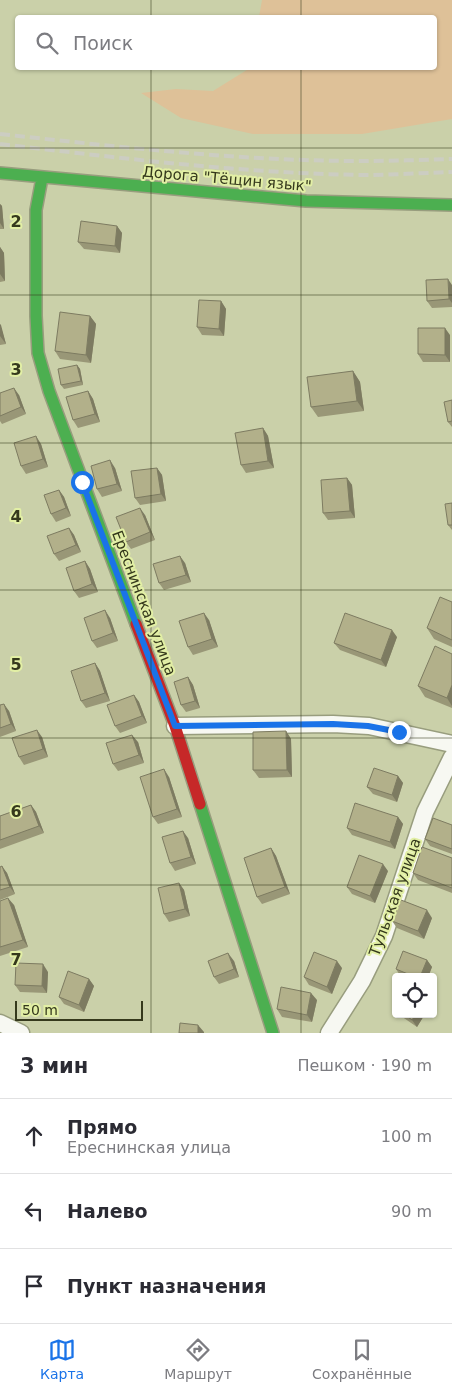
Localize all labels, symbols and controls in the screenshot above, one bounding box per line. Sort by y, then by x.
search box [15,15,437,70]
icon: search [33,29,61,57]
text: Поиск [73,32,133,54]
street label: Дорога "Тёщин язык" [142,163,312,195]
text: 2 [10,212,22,231]
text: 3 [10,360,22,379]
route start [71,471,94,494]
text: 4 [10,507,22,526]
street label: Ереснинская улица [108,528,180,678]
text: 5 [10,655,22,674]
route end [388,721,411,744]
text: 6 [10,802,22,821]
street label: Тульская улица [365,835,425,959]
text: 7 [10,950,22,969]
map controls [392,973,437,1018]
button: locate [392,973,437,1018]
scale bar [15,998,142,1021]
text: 50 m [22,1002,58,1018]
text: 3 мин [20,1054,88,1078]
text: Пешком · 190 m [297,1056,432,1075]
text: Прямо [67,1116,137,1138]
icon: ahead [20,1122,48,1150]
text: 100 m [381,1127,432,1146]
text: Ереснинская улица [67,1138,231,1157]
icon: left [20,1197,48,1225]
text: Налево [67,1200,148,1222]
text: 90 m [391,1202,432,1221]
icon: arrive [20,1272,48,1300]
text: Пункт назначения [67,1275,266,1297]
tab: Карта [40,1336,84,1382]
tab: Маршрут [164,1336,232,1382]
tab: Сохранённые [312,1336,412,1382]

